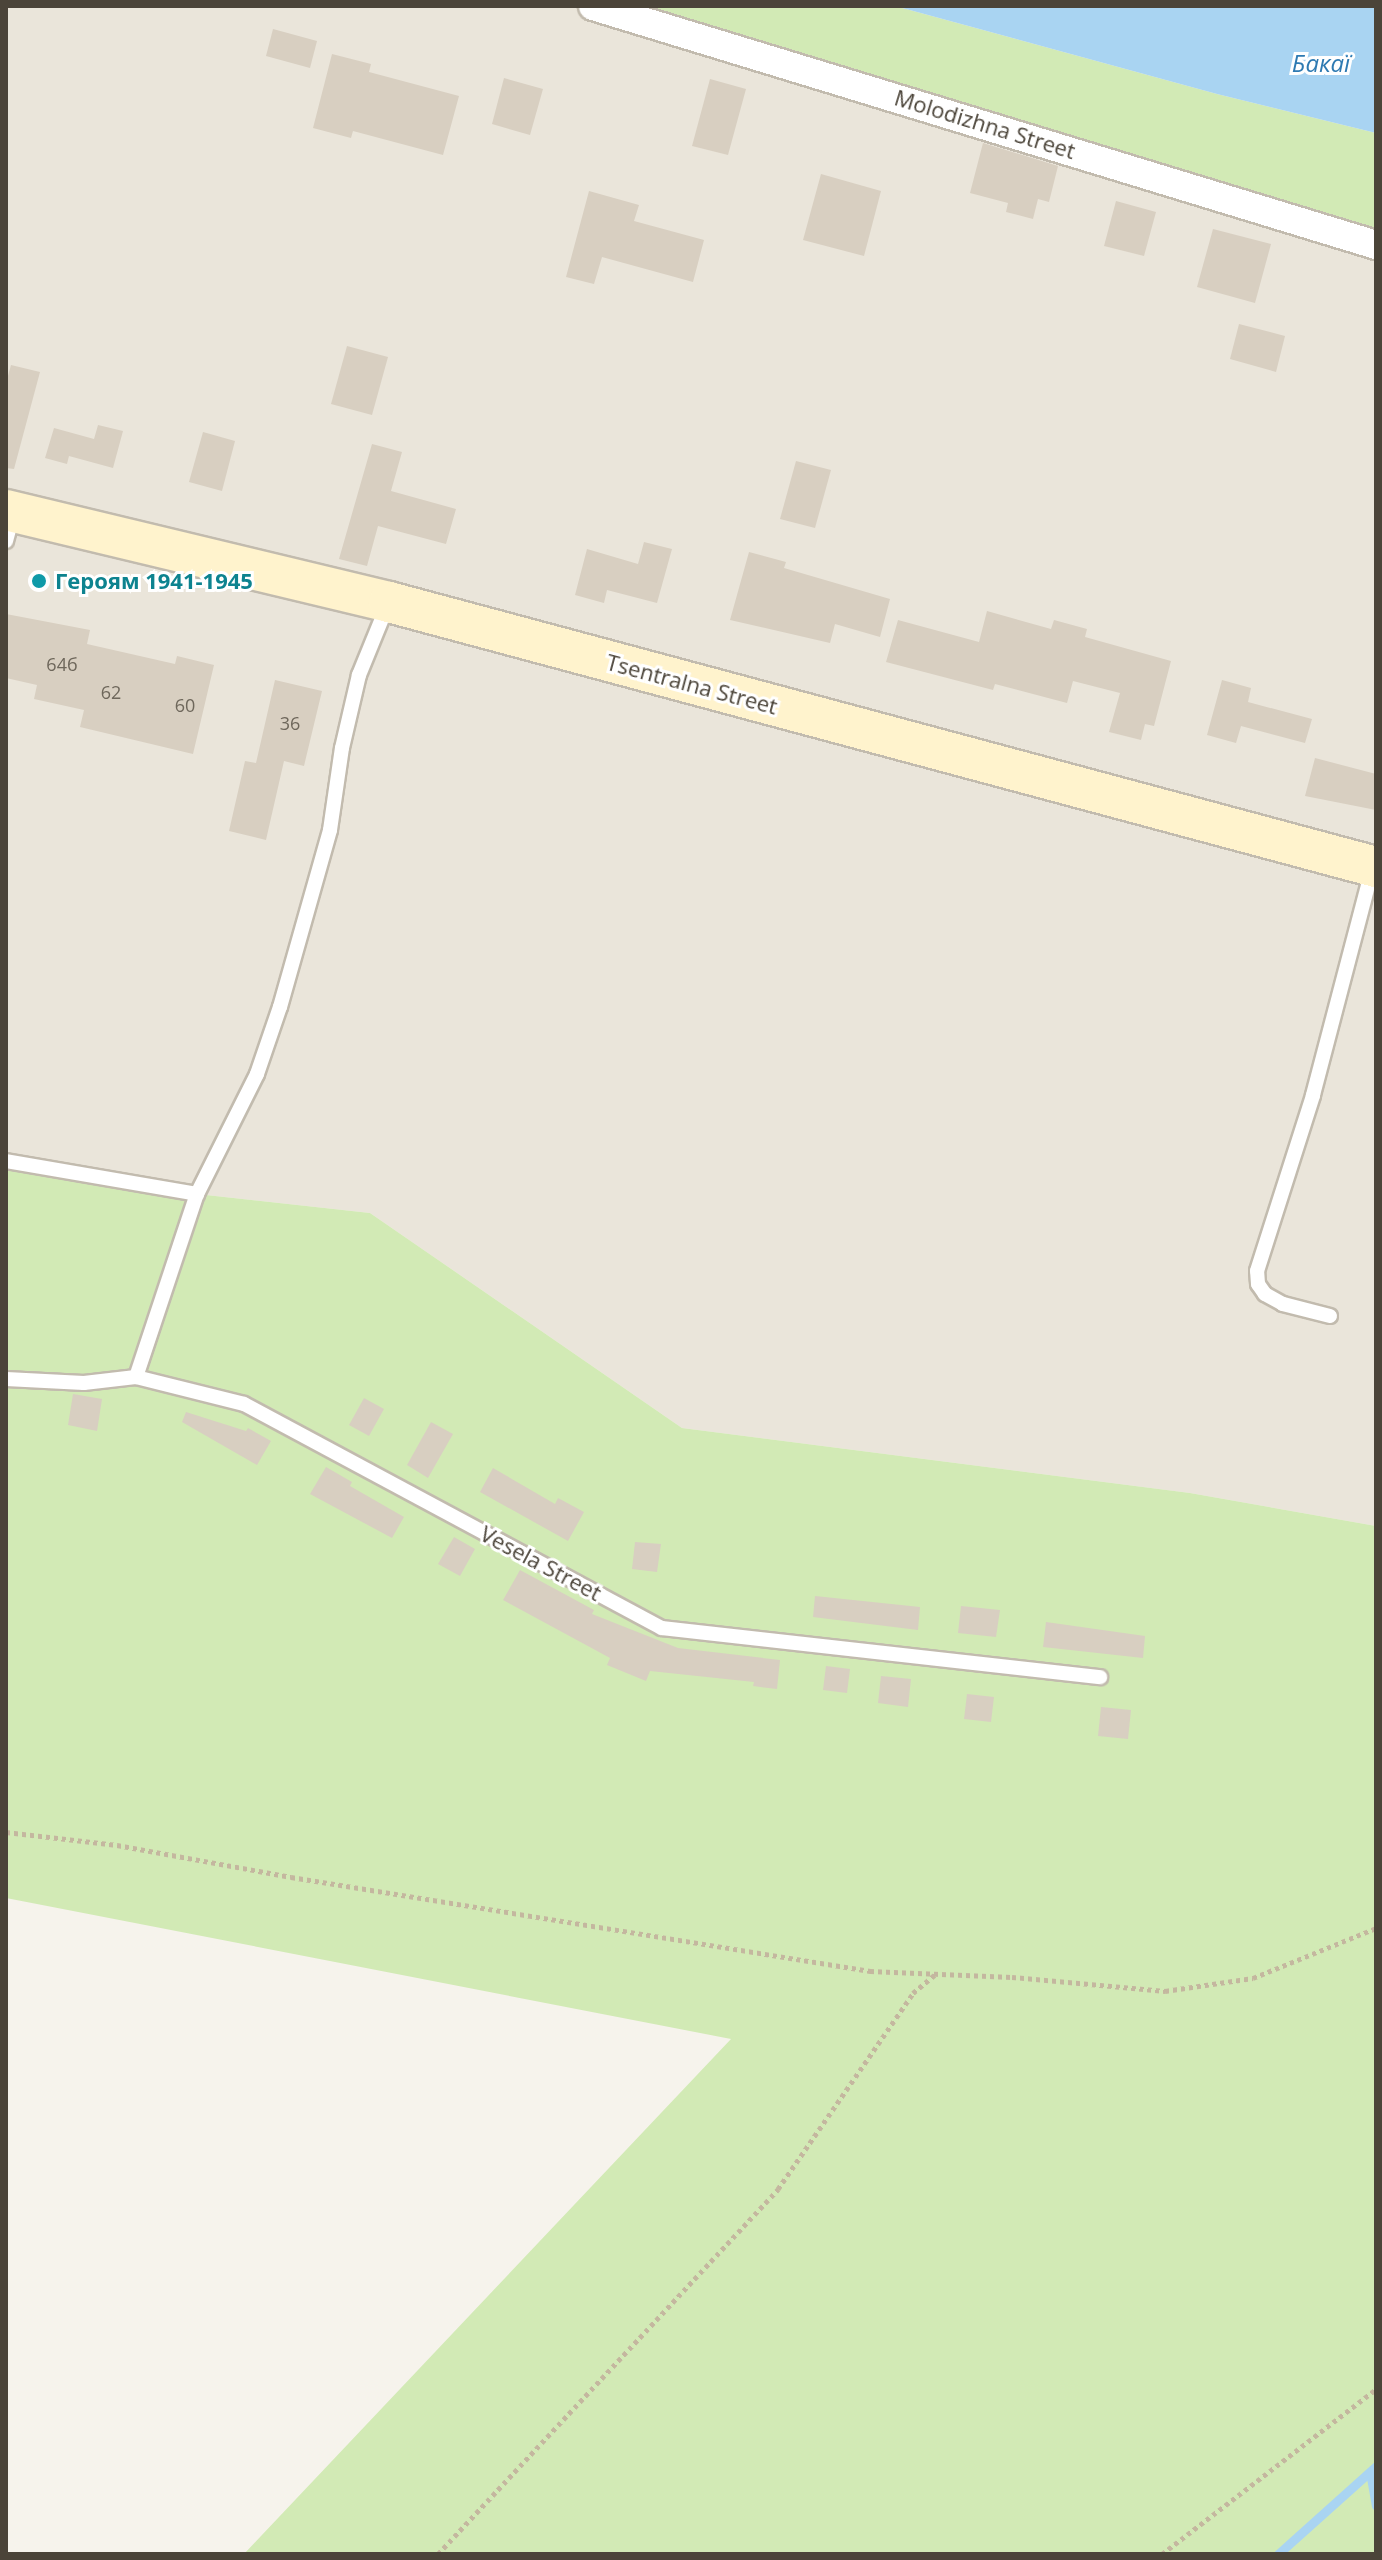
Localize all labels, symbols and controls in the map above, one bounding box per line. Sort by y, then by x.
water label: Бакаї [1292,49,1350,77]
street label: Molodizhna Street [891,84,1079,164]
place label: Героям 1941-1945 [55,568,253,594]
marker: Героям 1941-1945 [30,572,48,590]
street label: Tsentralna Street [604,648,780,720]
house number: 64б [46,653,78,675]
house number: 62 [101,681,121,703]
house number: 60 [175,694,195,716]
house number: 36 [280,712,300,734]
street label: Vesela Street [476,1520,606,1606]

